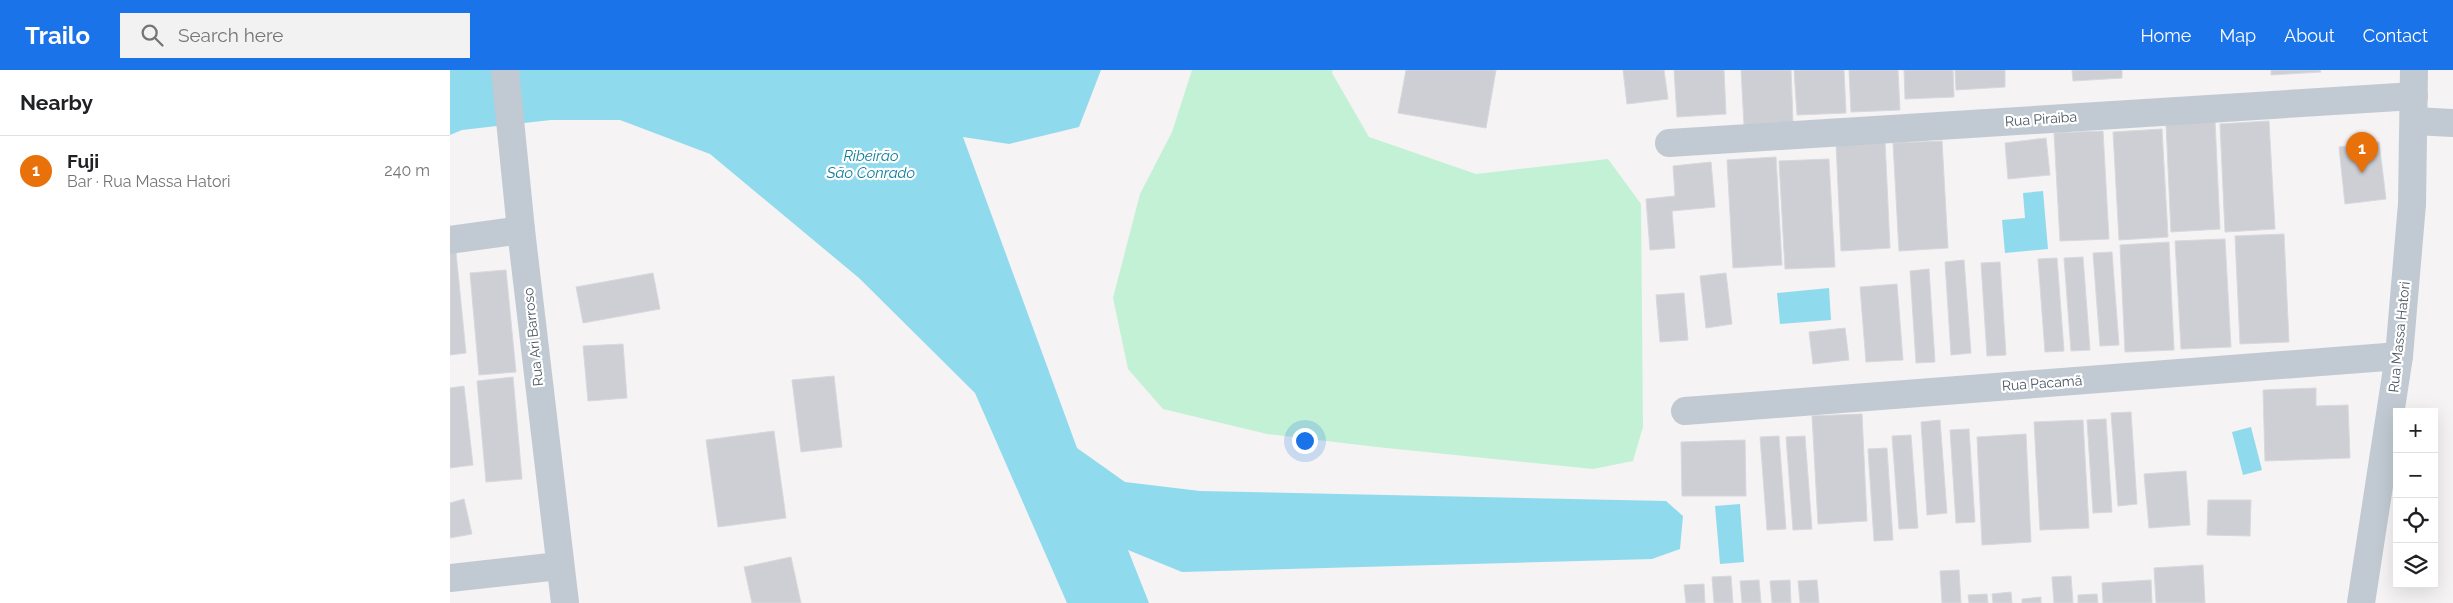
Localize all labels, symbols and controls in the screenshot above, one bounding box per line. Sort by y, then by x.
search box [120,13,470,58]
text: Trailo [25,21,90,50]
icon: search [138,21,166,49]
text: Search here [178,24,283,46]
text: Home [2140,25,2191,46]
text: Map [2219,25,2256,46]
text: About [2284,25,2335,46]
text: Contact [2363,25,2428,46]
text: Nearby [20,90,93,115]
street label: Rua Piraiba [2004,109,2078,129]
pin: 1 [2346,132,2378,173]
water label: Ribeirão São Conrado [826,147,915,182]
text: Fuji [67,150,99,172]
text: 1 [32,161,40,180]
text: 240 m [384,161,430,180]
text: Bar · Rua Massa Hatori [67,172,231,191]
street label: Rua Massa Hatori [2385,281,2413,393]
street label: Rua Ari Barroso [520,287,546,387]
street label: Rua Pacamã [2001,372,2083,394]
map controls [2393,408,2438,588]
button: + [2393,408,2438,453]
your location [1292,428,1318,454]
button: − [2393,453,2438,498]
button: locate [2393,498,2438,543]
button: layers [2393,543,2438,588]

